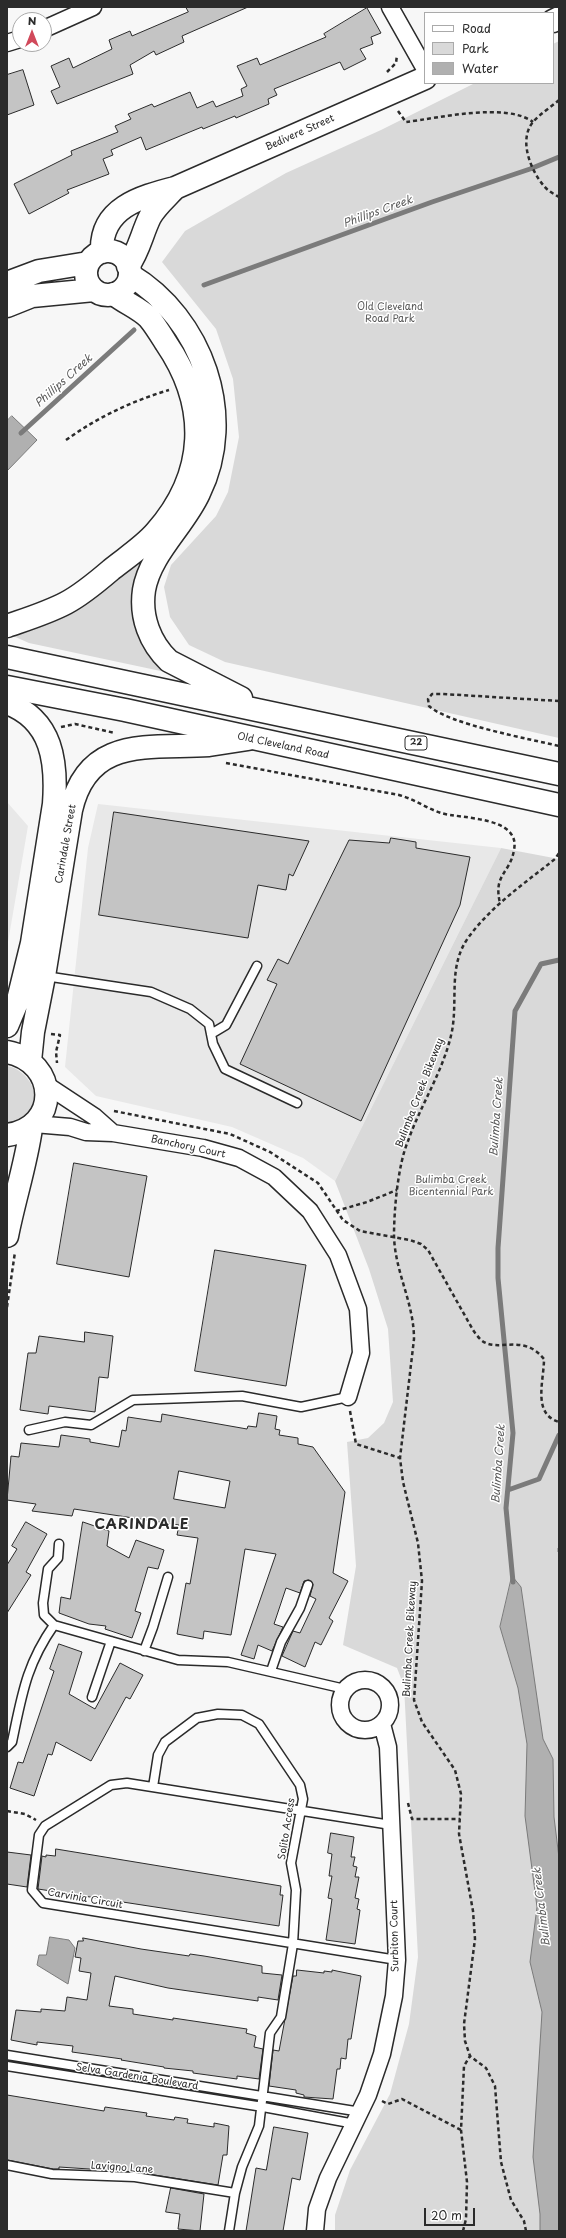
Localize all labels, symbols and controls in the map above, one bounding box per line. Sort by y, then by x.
north arrow [12,12,52,52]
text: N [28,12,36,29]
legend [424,12,554,84]
text: Road [462,19,491,37]
text: Park [462,39,489,57]
text: Water [462,59,498,77]
street label: Bedivere Street [264,112,336,154]
water label: Phillips Creek [342,193,414,231]
park label: Old Cleveland Road Park [357,301,423,324]
water label: Phillips Creek [33,352,95,410]
street label: Old Cleveland Road [236,730,330,762]
road number: 22 [405,736,427,750]
street label: Carindale Street [53,803,79,885]
street label: Bulimba Creek Bikeway [394,1037,446,1149]
water label: Bulimba Creek [488,1077,506,1157]
street label: Banchory Court [149,1133,227,1161]
park label: Bulimba Creek Bicentennial Park [408,1174,494,1198]
water label: Bulimba Creek [490,1424,508,1504]
district label: CARINDALE [95,1517,189,1533]
street label: Bulimba Creek Bikeway [401,1581,419,1697]
street label: Solito Access [276,1797,298,1861]
water label: Bulimba Creek [531,1867,553,1947]
street label: Carvinia Circuit [46,1886,124,1912]
street label: Surbiton Court [388,1900,402,1972]
street label: Selva Gardenia Boulevard [75,2061,199,2093]
street label: Lavigno Lane [90,2160,154,2176]
scale bar [426,2200,477,2226]
text: 20 m [431,2206,462,2224]

